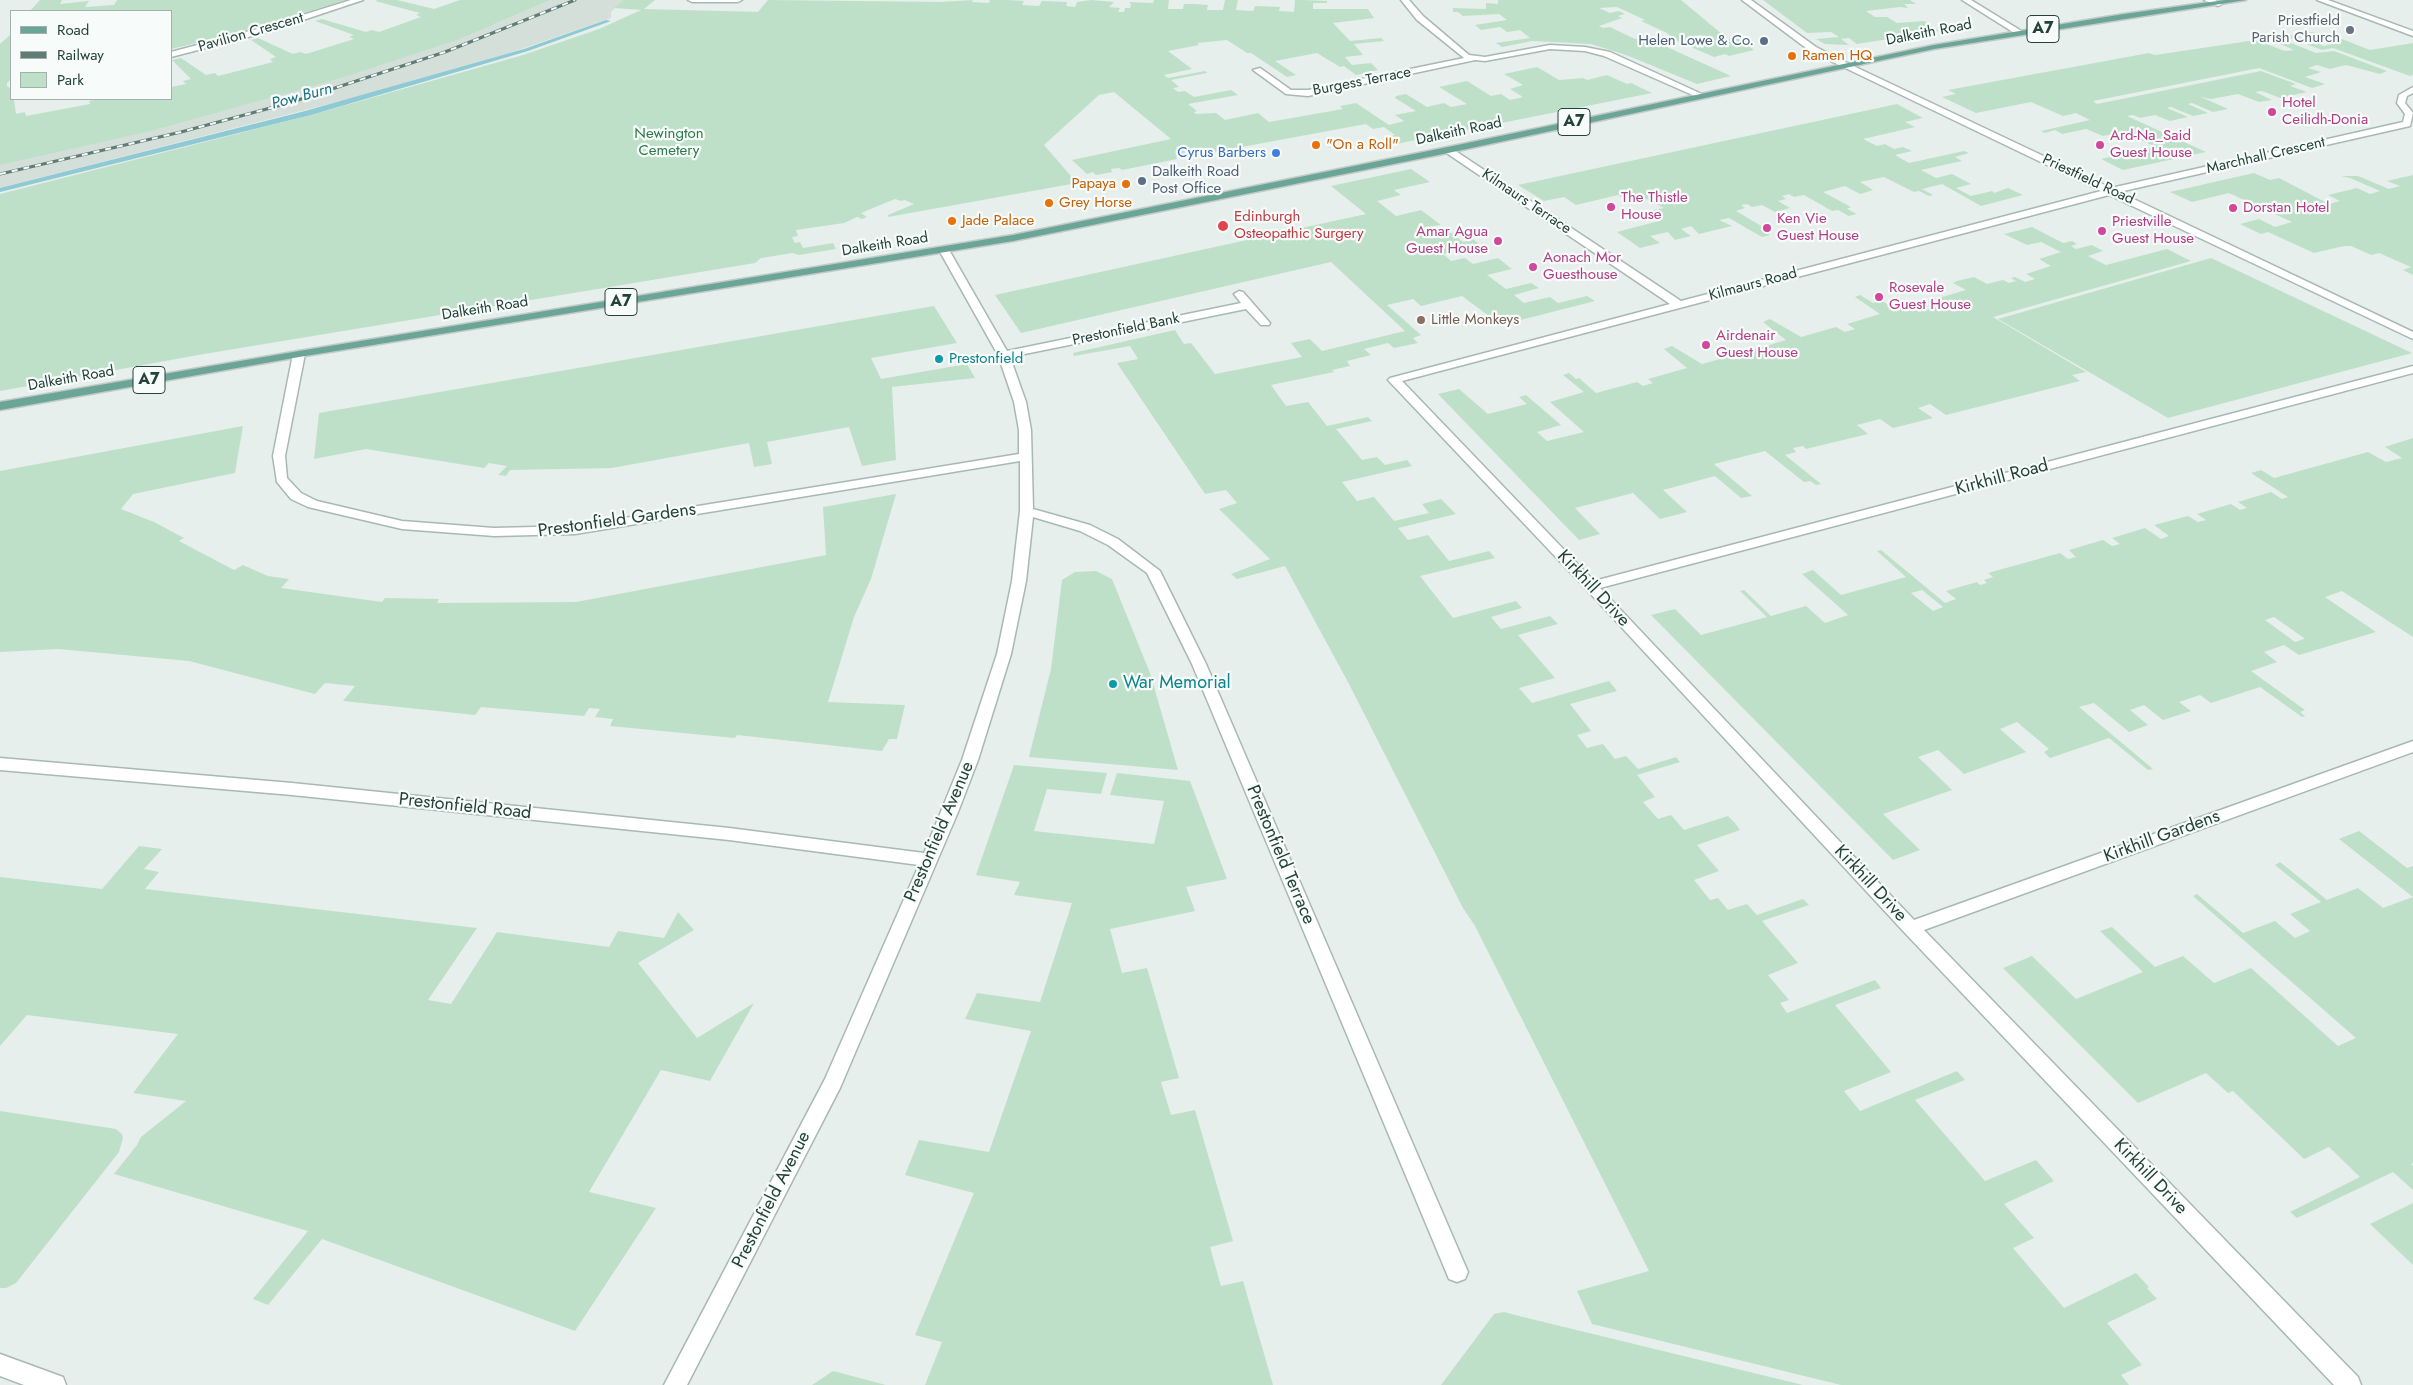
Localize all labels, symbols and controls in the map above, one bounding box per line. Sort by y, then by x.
street label: Pavilion Crescent [196,9,306,57]
legend [10,10,172,100]
place label: Priestfield Parish Church [2252,12,2340,47]
road number: A7 [2027,15,2059,42]
street label: Dalkeith Road [1884,16,1974,50]
text: Road [57,19,89,41]
marker: Priestfield Parish Church [2344,24,2356,36]
place label: Helen Lowe & Co. [1638,32,1754,50]
marker: Helen Lowe & Co. [1758,35,1770,47]
text: Railway [57,44,104,66]
place label: Ramen HQ [1802,47,1872,65]
marker: Ramen HQ [1786,50,1798,62]
street label: Burgess Terrace [1311,64,1413,100]
text: Park [57,69,84,91]
water label: Pow Burn [270,80,334,114]
place label: Hotel Ceilidh-Donia [2282,94,2368,129]
marker: Hotel Ceilidh-Donia [2266,106,2278,118]
road number: A7 [1558,108,1590,136]
street label: Dalkeith Road [1414,114,1504,150]
park label: Newington Cemetery [634,125,704,160]
place label: Ard-Na_Said Guest House [2110,127,2192,162]
street label: Marchhall Crescent [2205,134,2327,178]
place label: "On a Roll" [1326,136,1399,154]
marker: "On a Roll" [1310,139,1322,151]
marker: Ard-Na_Said Guest House [2094,139,2106,151]
place label: Cyrus Barbers [1177,144,1266,162]
marker: Cyrus Barbers [1270,147,1282,159]
street label: Priestfield Road [2039,151,2137,209]
place label: Dalkeith Road Post Office [1152,163,1239,198]
street label: Kilmaurs Terrace [1478,165,1574,239]
place label: Papaya [1072,175,1116,193]
marker: Dalkeith Road Post Office [1136,175,1148,187]
marker: Papaya [1120,178,1132,190]
place label: The Thistle House [1621,189,1688,224]
place label: Grey Horse [1059,194,1132,212]
marker: Grey Horse [1043,197,1055,209]
place label: Dorstan Hotel [2243,199,2329,217]
marker: The Thistle House [1605,201,1617,213]
marker: Dorstan Hotel [2227,202,2239,214]
place label: Edinburgh Osteopathic Surgery [1234,208,1364,243]
place label: Ken Vie Guest House [1777,210,1859,245]
place label: Jade Palace [962,212,1034,230]
place label: Priestville Guest House [2112,213,2194,248]
marker: Jade Palace [946,215,958,227]
marker: Edinburgh Osteopathic Surgery [1216,219,1230,233]
marker: Ken Vie Guest House [1761,222,1773,234]
place label: Amar Agua Guest House [1406,223,1488,258]
marker: Priestville Guest House [2096,225,2108,237]
street label: Dalkeith Road [841,229,929,261]
marker: Amar Agua Guest House [1492,235,1504,247]
place label: Aonach Mor Guesthouse [1543,249,1621,284]
marker: Aonach Mor Guesthouse [1527,261,1539,273]
street label: Kilmaurs Road [1707,265,1799,305]
place label: Rosevale Guest House [1889,279,1971,314]
road number: A7 [605,288,637,316]
marker: Rosevale Guest House [1873,291,1885,303]
street label: Dalkeith Road [441,293,529,325]
street label: Prestonfield Bank [1071,310,1181,350]
place label: Little Monkeys [1431,311,1519,329]
marker: Little Monkeys [1415,314,1427,326]
place label: Airdenair Guest House [1716,327,1798,362]
marker: Airdenair Guest House [1700,339,1712,351]
place label: Prestonfield [949,350,1023,368]
marker: Prestonfield [933,353,945,365]
street label: Dalkeith Road [27,363,115,395]
road number: A7 [133,366,165,394]
street label: Kirkhill Road [1953,455,2051,501]
street label: Prestonfield Gardens [537,499,697,543]
street label: Kirkhill Drive [1552,546,1634,632]
place label: War Memorial [1123,673,1231,695]
marker: War Memorial [1107,678,1119,690]
street label: Prestonfield Avenue [901,759,979,905]
street label: Prestonfield Terrace [1241,782,1319,928]
street label: Prestonfield Road [398,789,532,825]
street label: Kirkhill Gardens [2101,806,2223,868]
street label: Kirkhill Drive [1829,841,1911,927]
street label: Prestonfield Avenue [728,1128,816,1272]
street label: Kirkhill Drive [2109,1135,2191,1219]

